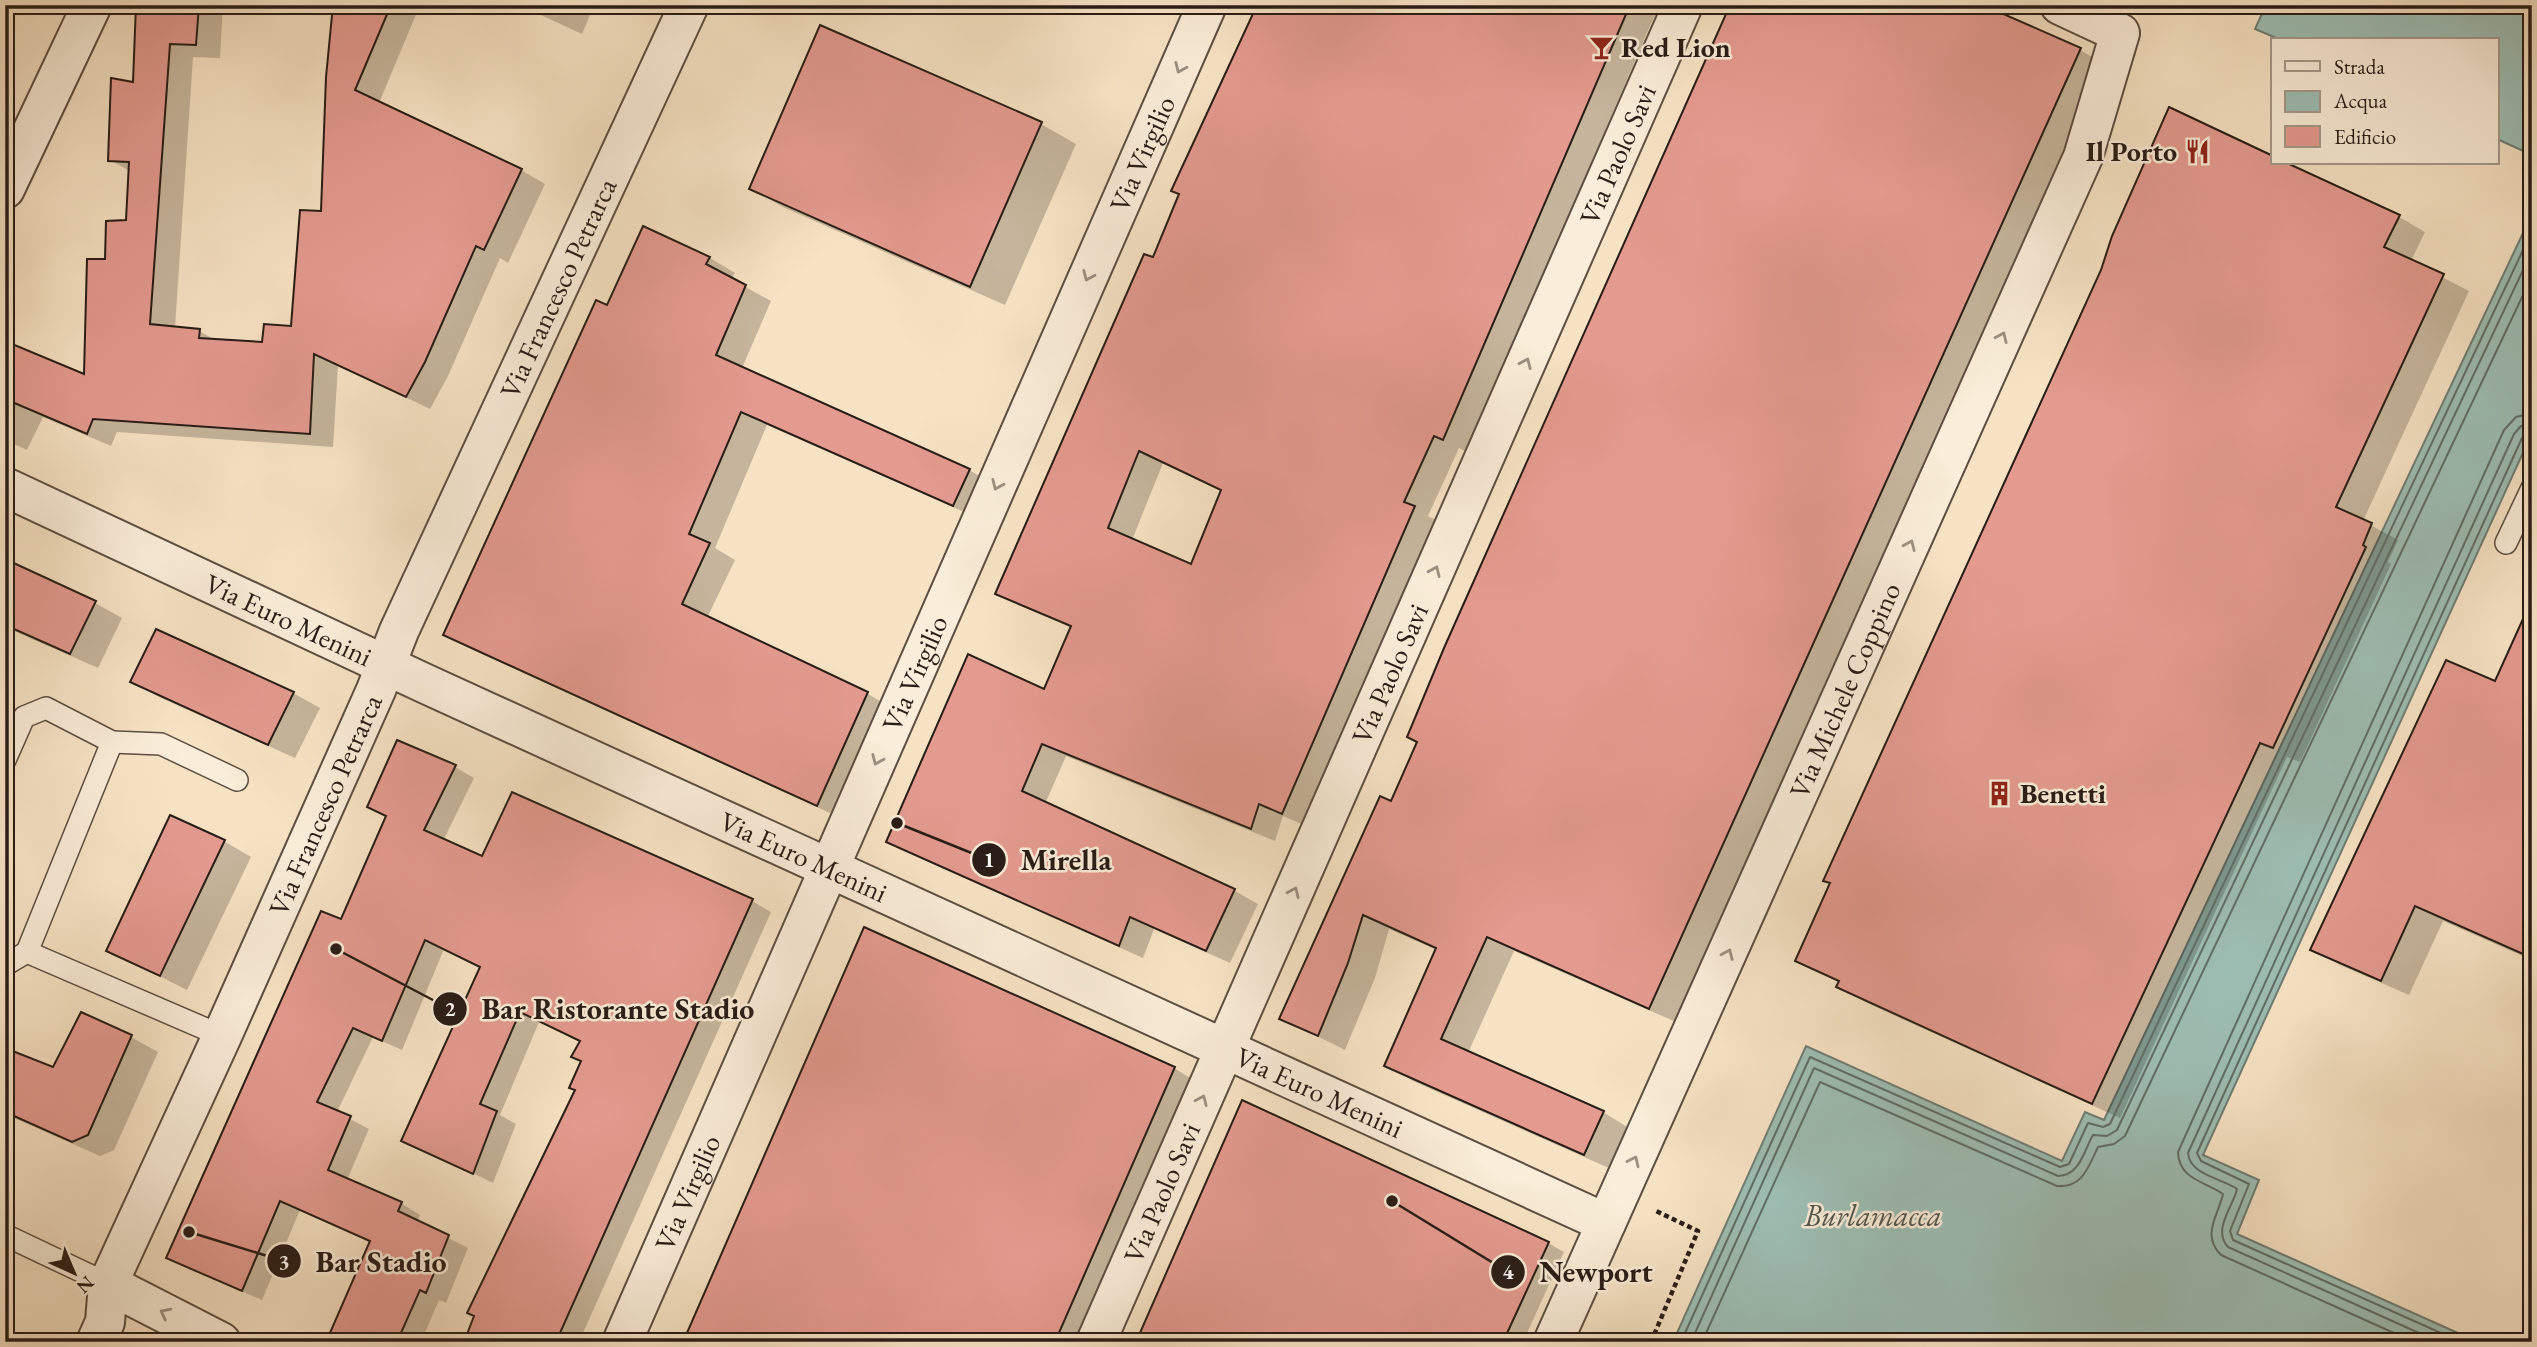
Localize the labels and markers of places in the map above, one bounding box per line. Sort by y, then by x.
place label: Red Lion [1621,29,1731,65]
bar icon: Red Lion [1587,33,1615,61]
place label: Il Porto [2086,133,2177,169]
restaurant icon: Il Porto [2183,137,2211,165]
place label: Benetti [2020,775,2106,811]
building icon: Benetti [1986,779,2014,807]
callout: Mirella [971,834,1125,885]
callout: Bar Ristorante Stadio [432,983,768,1034]
callout: Bar Stadio [266,1236,460,1287]
callout: Newport [1490,1246,1667,1297]

